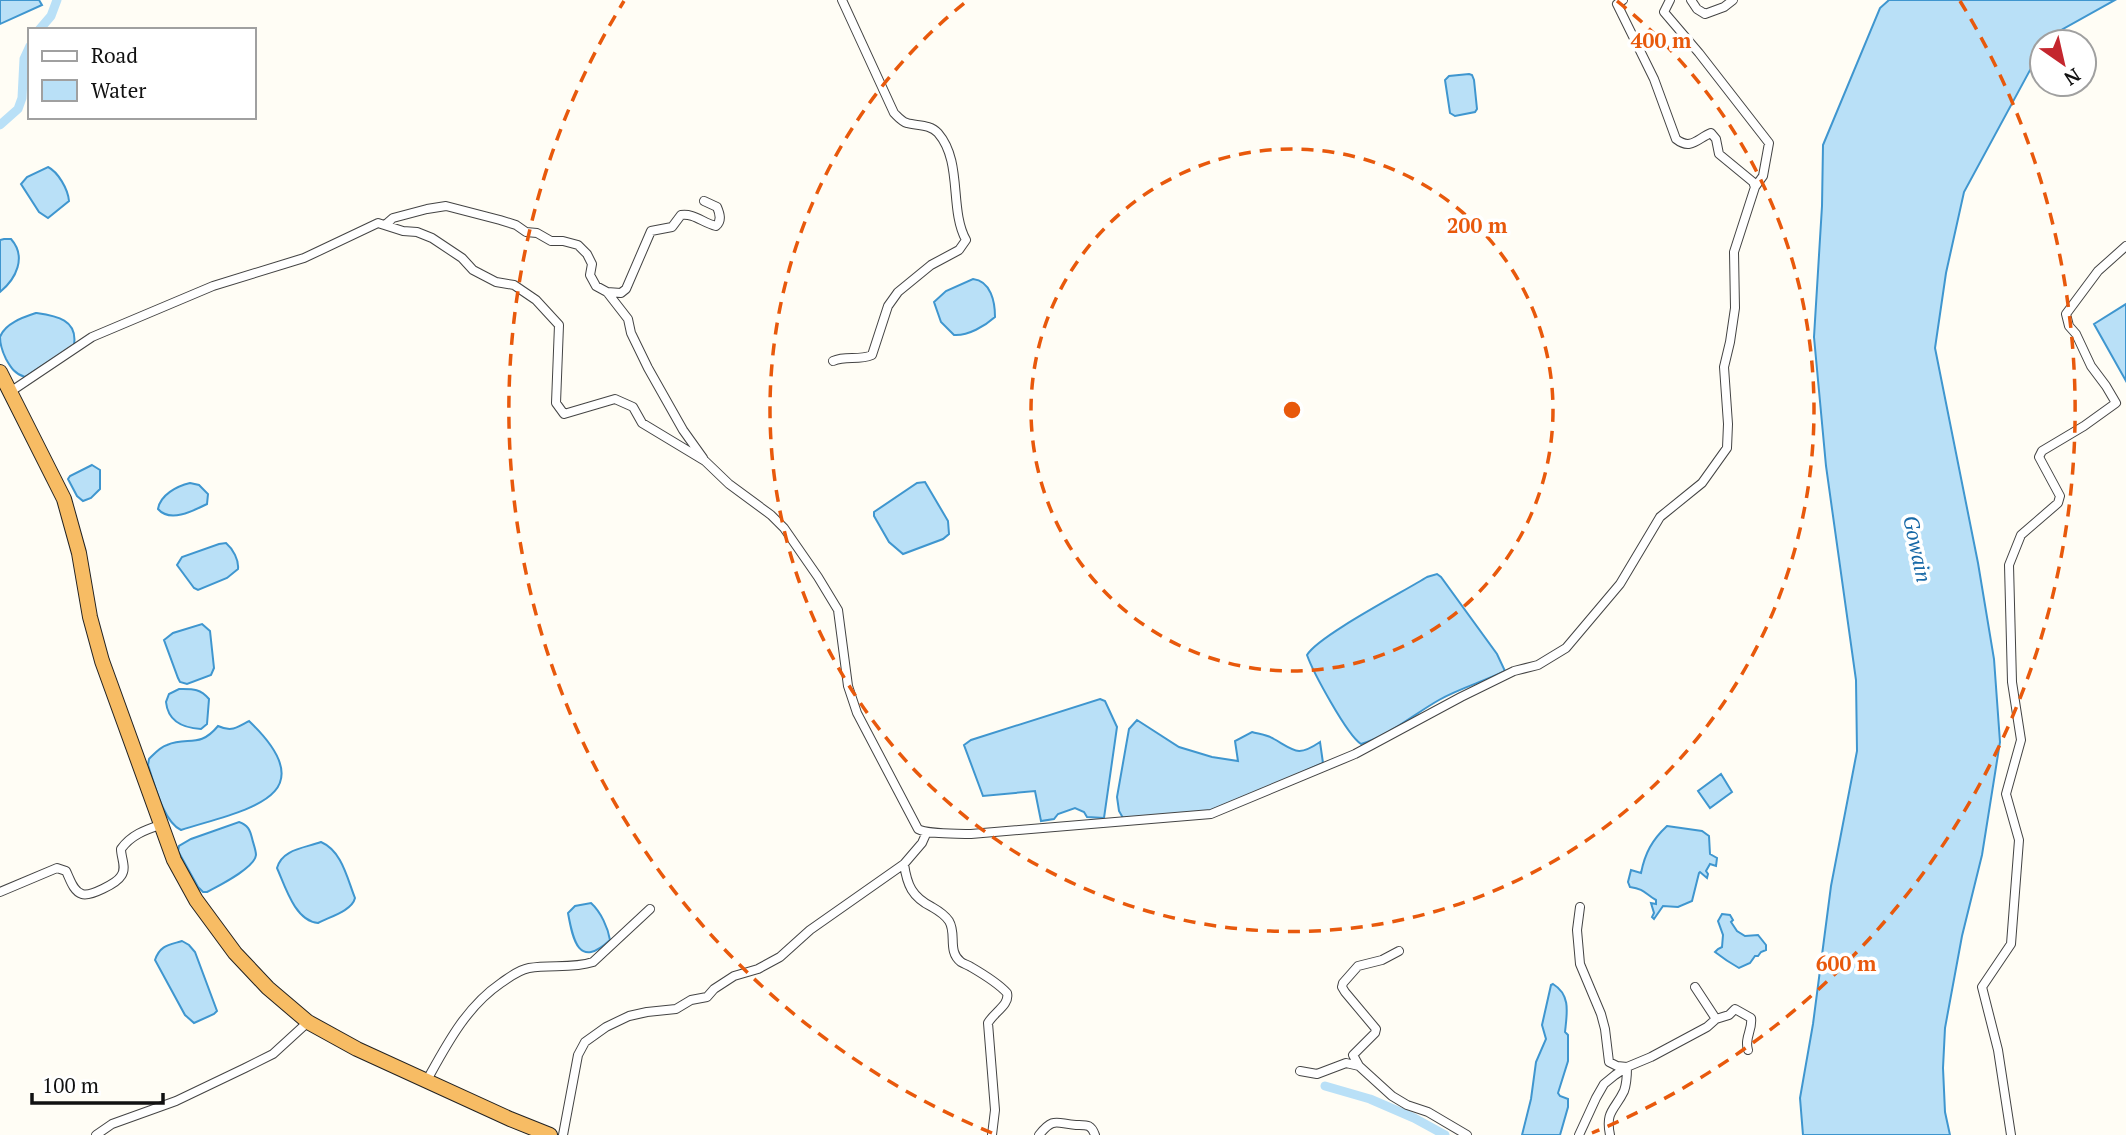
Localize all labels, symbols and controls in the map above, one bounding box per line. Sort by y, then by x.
text: 400 m [1631,26,1692,54]
legend [28,28,256,119]
north arrow [2028,28,2098,98]
text: Road [91,41,138,69]
text: N [2059,63,2086,92]
text: Water [91,76,146,104]
text: 200 m [1447,211,1508,239]
centre of rings [1280,398,1304,422]
water label: Gowain [1897,513,1939,585]
text: 600 m [1816,949,1877,977]
scale bar [32,1062,163,1106]
text: 100 m [42,1071,99,1099]

